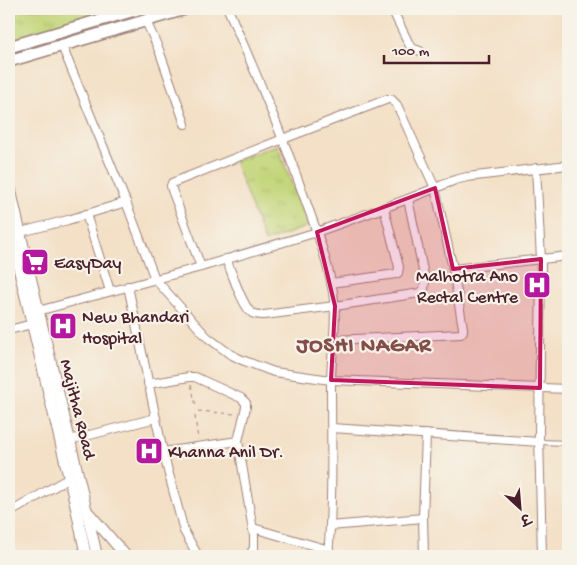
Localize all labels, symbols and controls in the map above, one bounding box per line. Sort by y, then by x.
scale bar [384,32,490,64]
text: 100 m [391,43,430,61]
supermarket icon: EasyDay [20,247,50,277]
place label: EasyDay [54,254,121,275]
place label: Malhotra Ano Rectal Centre [416,267,519,309]
hospital icon: Malhotra Ano Rectal Centre [522,270,552,300]
place label: New Bhandari Hospital [82,308,190,350]
hospital icon: New Bhandari Hospital [48,311,78,341]
district label: JOSHI NAGAR [296,334,432,360]
street label: Majitha Road [54,357,99,463]
hospital icon: Khanna Anil Dr. [134,436,164,466]
place label: Khanna Anil Dr. [168,443,284,464]
north arrow [494,482,544,532]
text: उ [515,507,534,528]

